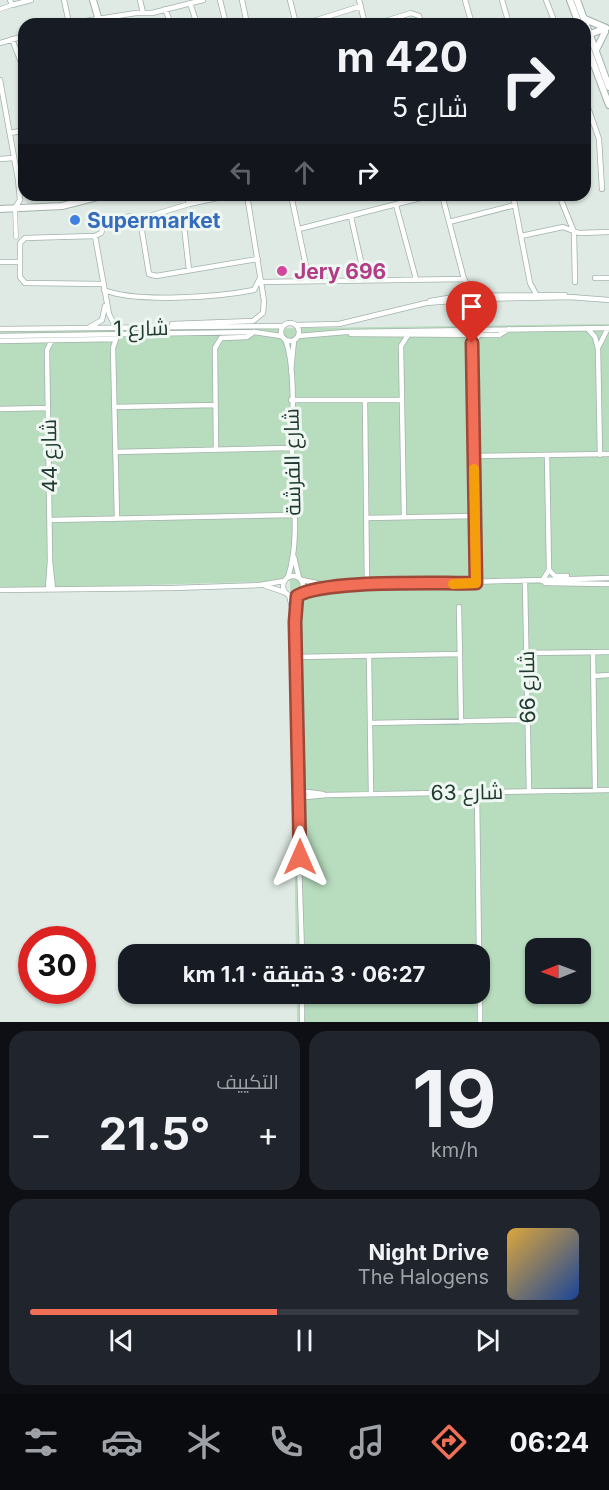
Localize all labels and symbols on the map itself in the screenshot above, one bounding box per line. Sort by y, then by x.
place label: Supermarket [87,208,221,233]
marker: Supermarket [68,213,82,227]
place label: Jery 696 [294,259,386,284]
marker: Jery 696 [275,264,289,278]
pin [446,281,497,343]
street label: شارع 1 [113,315,169,343]
street label: شارع الفرشة [279,408,307,516]
street label: شارع 44 [36,419,64,493]
street label: شارع 66 [514,650,542,724]
street label: شارع 63 [430,779,504,807]
position arrow [268,825,332,889]
speed limit sign: 30 [18,926,96,1004]
north arrow [525,938,591,1004]

